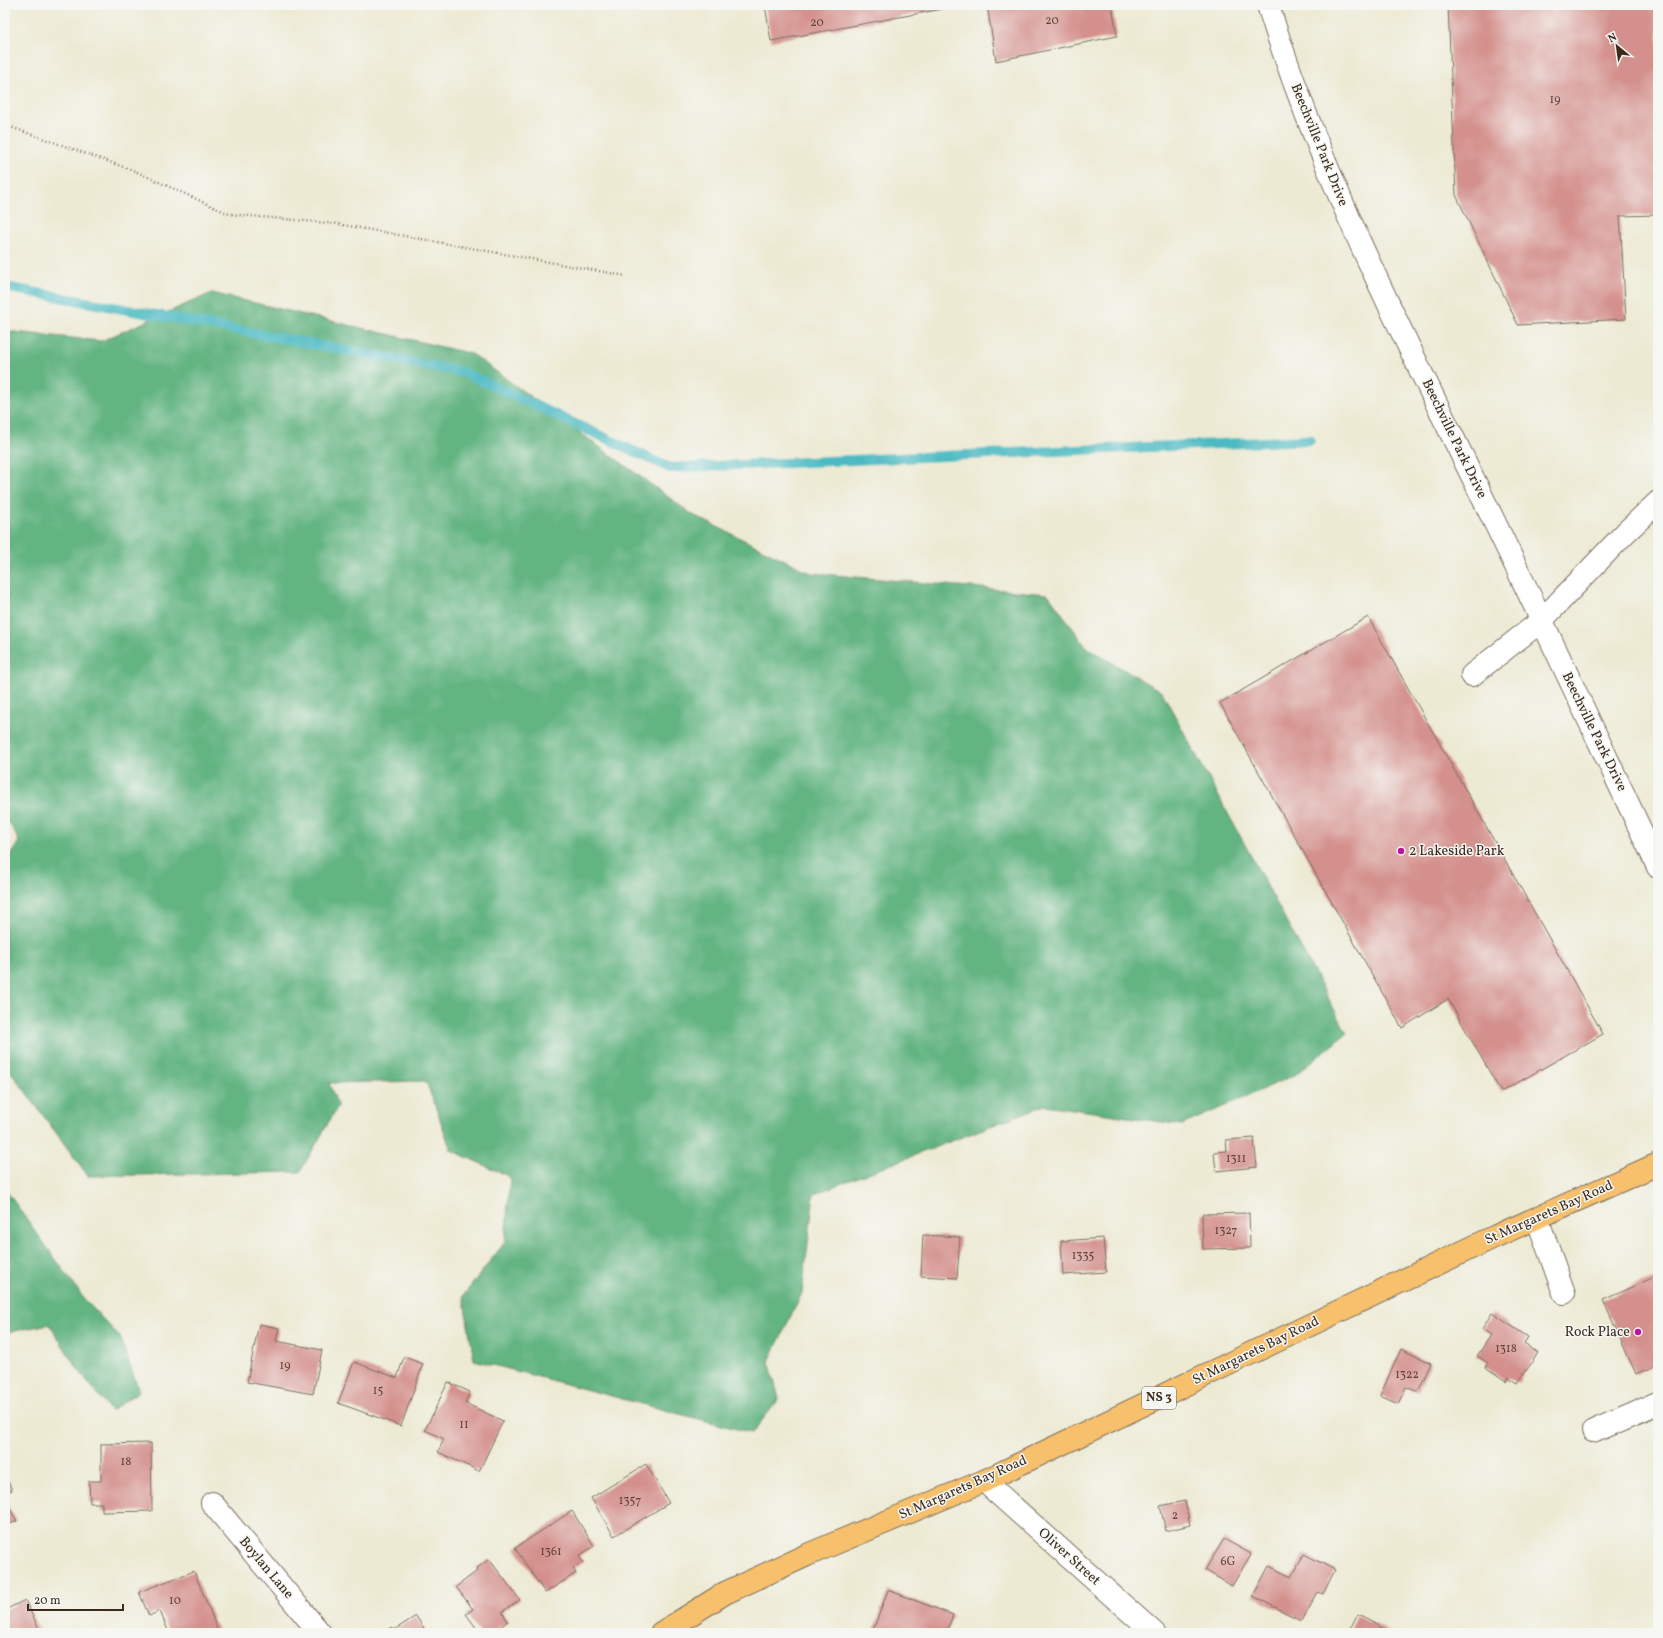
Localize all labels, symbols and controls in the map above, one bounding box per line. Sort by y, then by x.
house number: 20 [1045,13,1059,29]
house number: 20 [810,15,824,31]
north arrow [1597,26,1637,66]
text: N [1606,30,1620,47]
street label: Beechville Park Drive [1286,81,1352,209]
house number: 19 [1550,92,1560,108]
street label: Beechville Park Drive [1417,376,1491,502]
street label: Beechville Park Drive [1557,669,1631,795]
place label: 2 Lakeside Park [1409,842,1505,861]
marker: 2 Lakeside Park [1396,846,1406,856]
house number: 1311 [1226,1151,1246,1167]
street label: St Margarets Bay Road [1482,1176,1616,1250]
house number: 1327 [1215,1223,1238,1239]
house number: 1335 [1072,1248,1095,1264]
street label: St Margarets Bay Road [1190,1312,1322,1390]
place label: Rock Place [1565,1323,1630,1342]
marker: Rock Place [1633,1327,1643,1337]
house number: 1318 [1495,1341,1517,1357]
house number: 19 [280,1358,290,1374]
house number: 1322 [1395,1367,1419,1383]
house number: 15 [373,1383,383,1399]
road number: NS 3 [1142,1387,1176,1409]
house number: 11 [459,1417,469,1433]
street label: St Margarets Bay Road [896,1451,1030,1525]
house number: 18 [121,1454,131,1470]
house number: 1357 [619,1493,641,1509]
house number: 2 [1172,1508,1178,1524]
street label: Oliver Street [1034,1524,1104,1590]
street label: Boylan Lane [234,1533,298,1603]
house number: 1361 [540,1544,562,1560]
house number: 6G [1221,1554,1235,1570]
scale bar [28,1586,123,1612]
text: 20 m [34,1593,61,1609]
house number: 10 [169,1593,181,1609]

